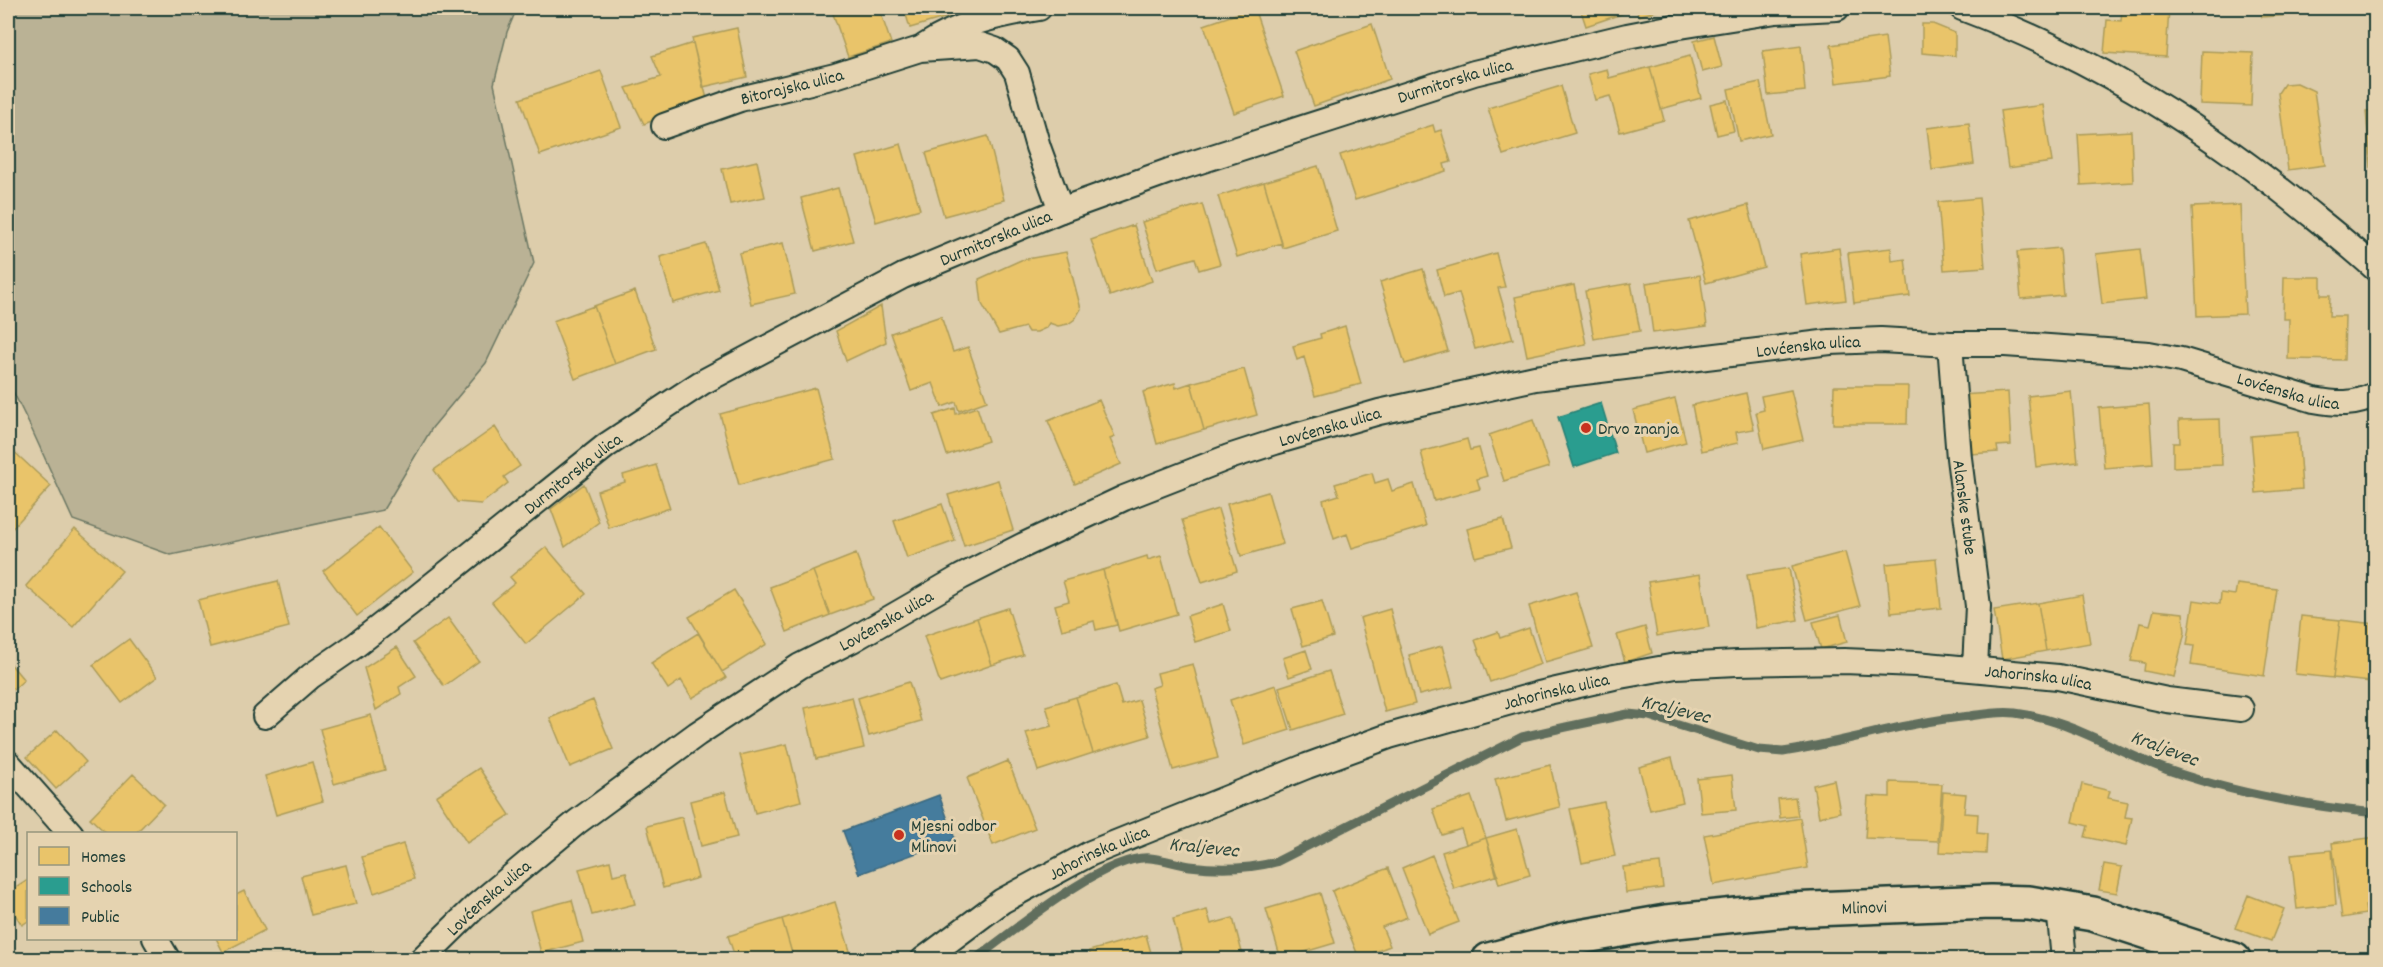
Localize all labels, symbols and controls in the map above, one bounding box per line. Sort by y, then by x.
street label: Durmitorska ulica [1395,54,1516,112]
street label: Bitorajska ulica [738,64,848,113]
street label: Durmitorska ulica [937,205,1057,274]
street label: Lovćenska ulica [1755,331,1862,366]
street label: Lovćenska ulica [2234,368,2341,418]
street label: Lovćenska ulica [1277,402,1385,455]
place label: Drvo znanja [1598,418,1679,443]
marker: Drvo znanja [1579,421,1593,435]
street label: Durmitorska ulica [519,428,628,522]
street label: Alanske stube [1944,459,1981,557]
street label: Lovćenska ulica [836,585,939,659]
street label: Jahorinska ulica [1984,660,2095,699]
street label: Jahorinska ulica [1501,668,1613,718]
water label: Kraljevec [1638,689,1714,733]
water label: Kraljevec [2126,724,2203,776]
place label: Mjesni odbor Mlinovi [911,815,997,861]
street label: Jahorinska ulica [1045,821,1154,888]
marker: Mjesni odbor Mlinovi [892,828,906,842]
water label: Kraljevec [1167,831,1241,867]
legend [27,832,237,940]
text: Homes [81,846,126,871]
street label: Lovćenska ulica [442,855,538,943]
text: Schools [81,876,132,901]
street label: Mlinovi [1841,896,1887,923]
text: Public [81,906,120,931]

